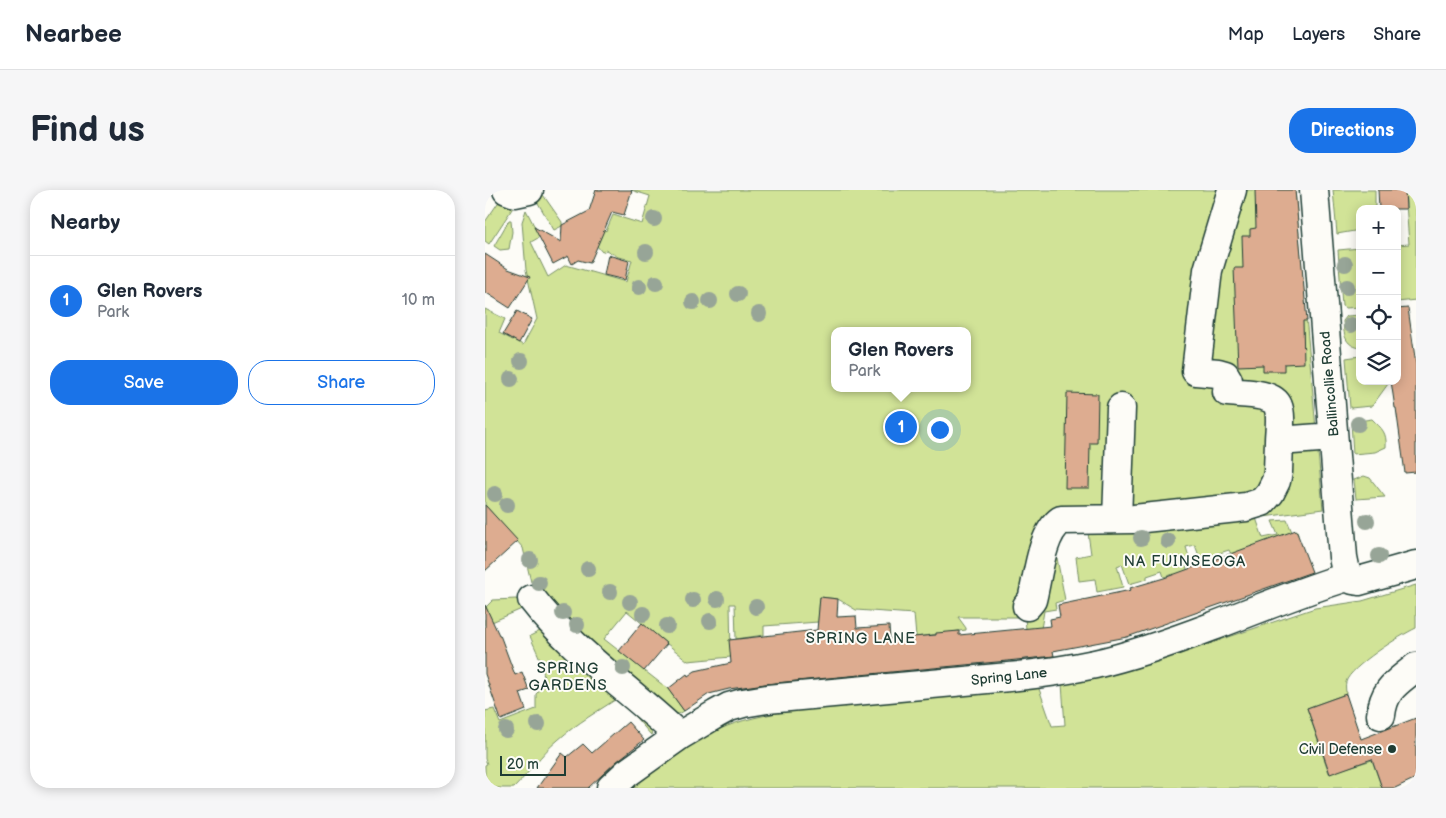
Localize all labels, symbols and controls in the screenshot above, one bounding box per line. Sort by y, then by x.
text: Nearbee [25,20,122,49]
text: Map [1228,24,1264,45]
text: Layers [1292,24,1345,45]
text: Share [1373,24,1421,45]
button: Directions [1289,108,1416,153]
text: Find us [30,109,145,152]
map controls [1356,205,1401,385]
button: + [1356,205,1401,250]
text: Nearby [50,210,120,235]
button: − [1356,250,1401,295]
text: Glen Rovers [97,280,202,303]
text: 1 [63,291,69,310]
text: 10 m [402,291,435,310]
button: locate [1356,295,1401,340]
text: Park [97,303,129,322]
popup [831,327,971,392]
street label: Ballincollie Road [1316,331,1343,437]
text: Glen Rovers [848,339,954,362]
button: layers [1356,340,1401,385]
button: Save [50,360,238,405]
button: Share [248,360,435,405]
text: Park [848,362,880,381]
pin: 1 [885,408,917,446]
your location [927,417,953,443]
district label: NA FUINSEOGA [1124,552,1246,571]
district label: SPRING LANE [806,629,916,648]
district label: SPRING GARDENS [528,659,608,695]
street label: Spring Lane [970,664,1048,689]
place label: Civil Defense [1299,741,1382,758]
marker: Civil Defense [1386,743,1398,755]
scale bar [500,753,566,776]
text: 20 m [507,756,539,773]

